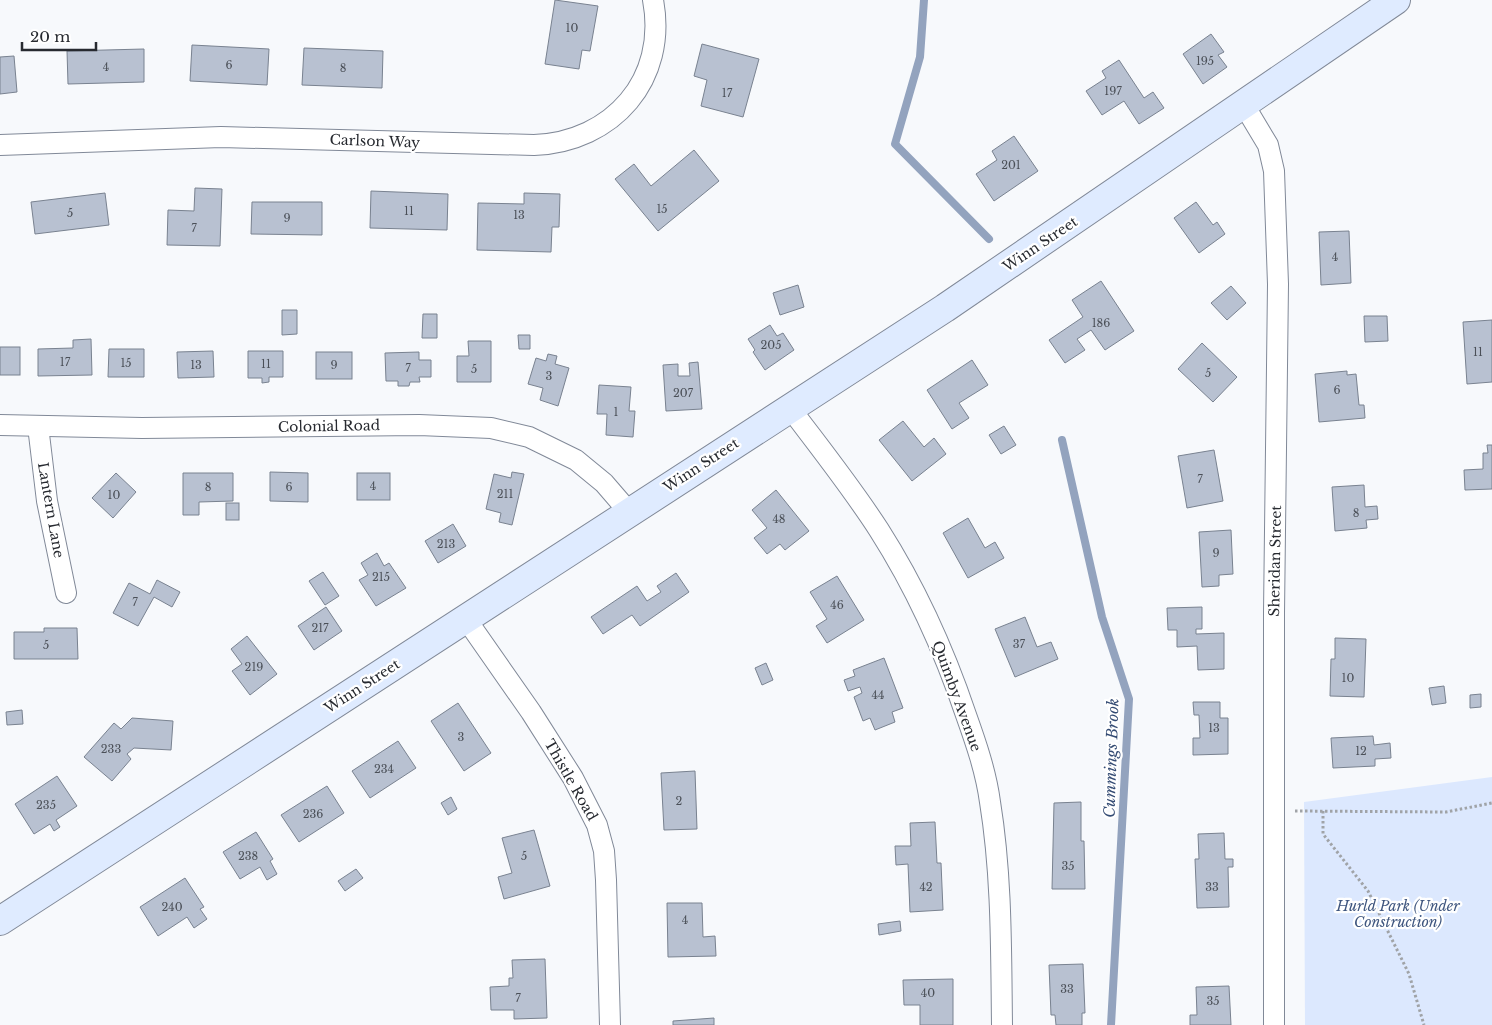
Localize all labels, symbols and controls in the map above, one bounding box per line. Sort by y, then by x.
scale bar [22,20,96,52]
house number: 10 [566,21,579,35]
text: 20 m [30,27,70,46]
house number: 195 [1196,54,1214,68]
house number: 6 [225,58,233,72]
house number: 4 [103,60,109,74]
house number: 8 [340,61,346,75]
house number: 197 [1104,84,1122,98]
house number: 17 [722,86,733,100]
street label: Carlson Way [329,130,421,152]
house number: 201 [1001,158,1021,172]
house number: 15 [656,202,668,216]
house number: 11 [404,204,414,218]
house number: 5 [67,206,73,220]
house number: 13 [513,208,525,222]
house number: 9 [283,211,291,225]
street label: Winn Street [998,212,1081,276]
house number: 7 [191,221,197,235]
house number: 4 [1332,250,1338,264]
house number: 186 [1092,316,1110,330]
house number: 205 [761,338,781,352]
house number: 11 [1473,345,1483,359]
house number: 17 [60,355,71,369]
house number: 15 [120,356,132,370]
house number: 11 [261,357,271,371]
house number: 13 [190,358,202,372]
house number: 9 [330,358,338,372]
house number: 7 [405,361,411,375]
house number: 5 [471,362,477,376]
house number: 5 [1205,366,1211,380]
house number: 3 [546,369,553,383]
house number: 6 [1333,383,1341,397]
house number: 207 [673,386,694,400]
house number: 1 [614,405,619,419]
street label: Colonial Road [278,416,381,436]
street label: Winn Street [659,434,743,497]
street label: Lantern Lane [34,461,68,559]
house number: 7 [1197,472,1203,486]
house number: 4 [370,479,376,493]
house number: 8 [205,480,211,494]
house number: 6 [285,480,293,494]
house number: 211 [497,487,513,501]
house number: 10 [108,488,121,502]
street label: Sheridan Street [1265,505,1285,617]
house number: 8 [1353,506,1359,520]
house number: 48 [772,512,786,526]
house number: 213 [437,537,455,551]
house number: 9 [1212,546,1220,560]
house number: 215 [372,570,390,584]
house number: 7 [132,595,138,609]
house number: 46 [830,598,844,612]
house number: 217 [311,621,329,635]
house number: 37 [1013,637,1026,651]
house number: 5 [43,638,49,652]
street label: Quimby Avenue [929,638,985,754]
street label: Winn Street [320,655,404,718]
house number: 219 [245,660,263,674]
house number: 10 [1342,671,1355,685]
house number: 44 [872,688,884,702]
water label: Cummings Brook [1099,698,1123,818]
house number: 13 [1208,721,1220,735]
house number: 3 [458,730,465,744]
street label: Thistle Road [540,736,602,824]
house number: 233 [101,742,121,756]
house number: 12 [1355,744,1367,758]
house number: 234 [374,762,394,776]
house number: 2 [676,794,683,808]
house number: 235 [36,798,56,812]
house number: 236 [303,807,323,821]
house number: 238 [238,849,258,863]
house number: 5 [521,849,527,863]
house number: 35 [1061,859,1075,873]
house number: 42 [919,880,933,894]
house number: 33 [1205,880,1219,894]
park label: Hurld Park (Under Construction) [1335,897,1460,931]
house number: 240 [161,900,183,914]
house number: 4 [682,913,688,927]
house number: 33 [1060,982,1074,996]
house number: 40 [921,986,935,1000]
house number: 7 [515,991,521,1005]
house number: 35 [1206,994,1220,1008]

